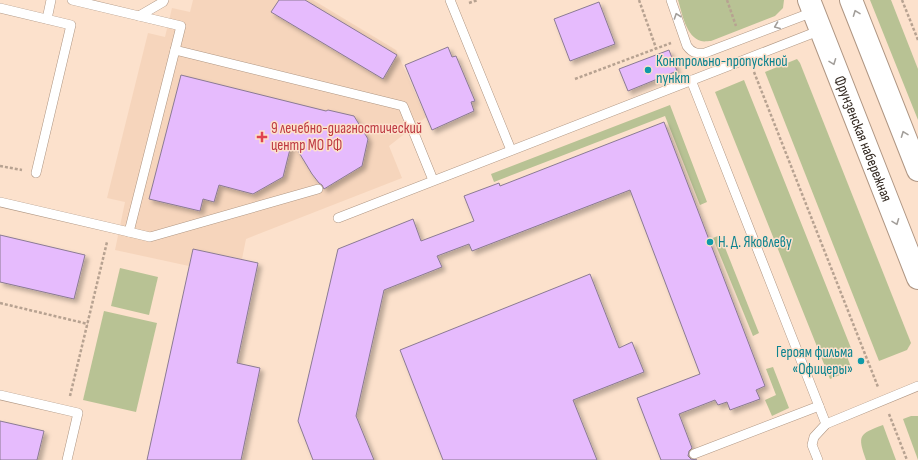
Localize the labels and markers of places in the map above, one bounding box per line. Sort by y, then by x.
place label: Контрольно-пропускной пункт [656,52,788,88]
marker: Контрольно-пропускной пункт [643,65,653,75]
place label: 9 лечебно-диагностический центр МО РФ [271,119,422,155]
marker: 9 лечебно-диагностический центр МО РФ [256,131,268,143]
place label: Н. Д. Яковлеву [718,233,792,252]
marker: Н. Д. Яковлеву [705,237,715,247]
place label: Героям фильма «Офицеры» [776,343,853,379]
marker: Героям фильма «Офицеры» [856,356,866,366]

